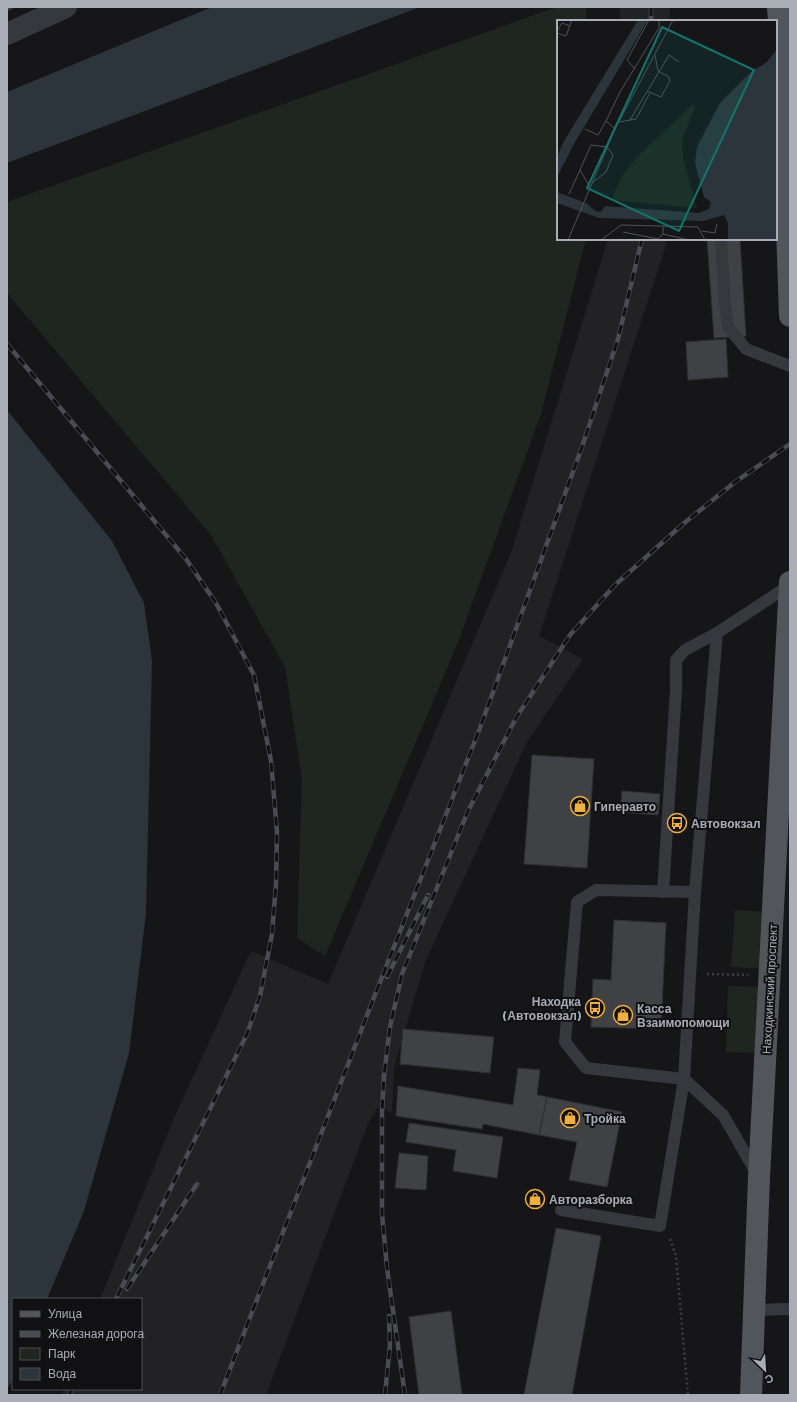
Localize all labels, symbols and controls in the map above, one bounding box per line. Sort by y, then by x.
inset map [557,20,777,240]
shop icon: Гиперавто [569,795,591,817]
place label: Гиперавто [594,799,656,814]
bus stop icon: Автовокзал [666,812,688,834]
place label: Автовокзал [691,816,761,830]
street label: Находкинский проспект [759,923,780,1054]
place label: Находка (Автовокзал) [502,994,582,1022]
bus stop icon: Находка (Автовокзал) [584,997,606,1019]
place label: Касса Взаимопомощи [637,1001,730,1030]
shop icon: Касса Взаимопомощи [612,1004,634,1026]
shop icon: Тройка [559,1107,581,1129]
place label: Тройка [584,1111,626,1126]
shop icon: Авторазборка [524,1188,546,1210]
place label: Авторазборка [549,1192,633,1207]
legend [12,1298,142,1390]
text: Улица [48,1306,82,1321]
text: Железная дорога [48,1326,144,1341]
text: Парк [48,1346,76,1361]
north arrow [745,1350,785,1390]
text: Вода [48,1366,76,1381]
text: С [763,1372,776,1387]

